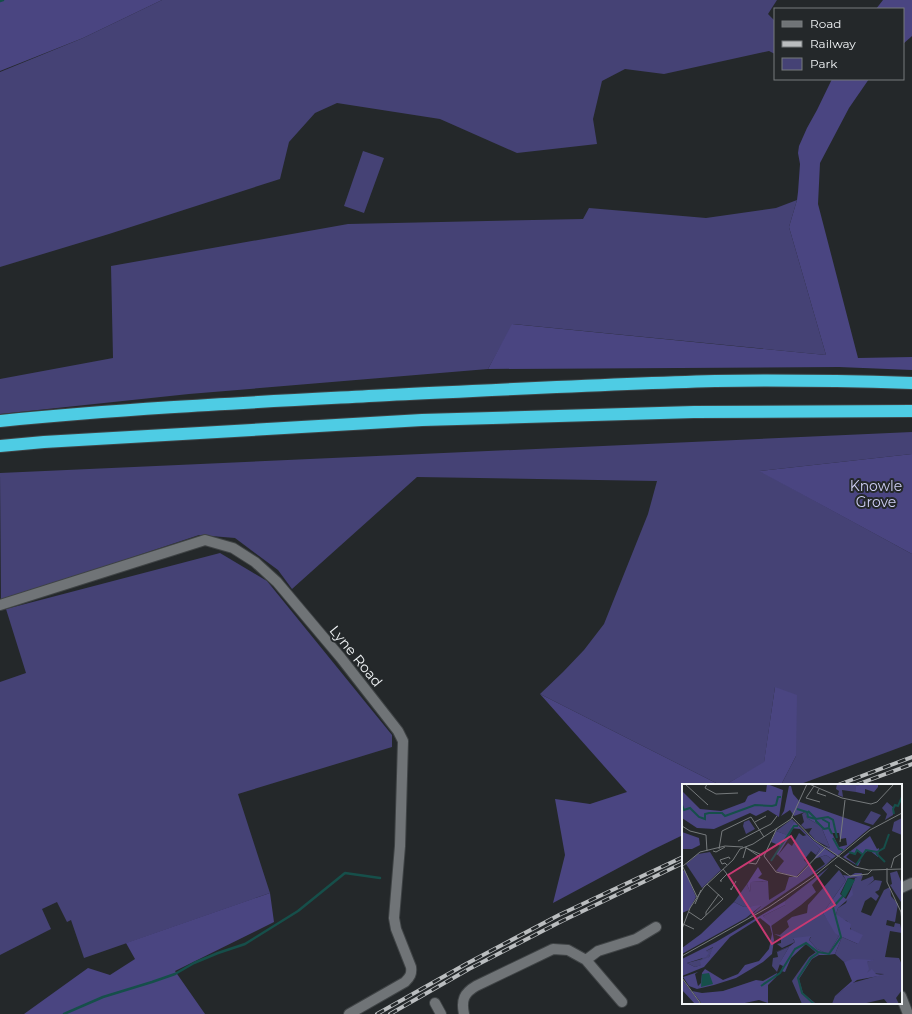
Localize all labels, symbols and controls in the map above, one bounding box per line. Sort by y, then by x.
legend [774,8,904,80]
text: Road [810,16,841,31]
text: Railway [810,36,856,51]
text: Park [810,56,838,71]
park label: Knowle Grove [850,477,902,511]
street label: Lyne Road [326,622,386,690]
inset map [682,784,902,1004]

